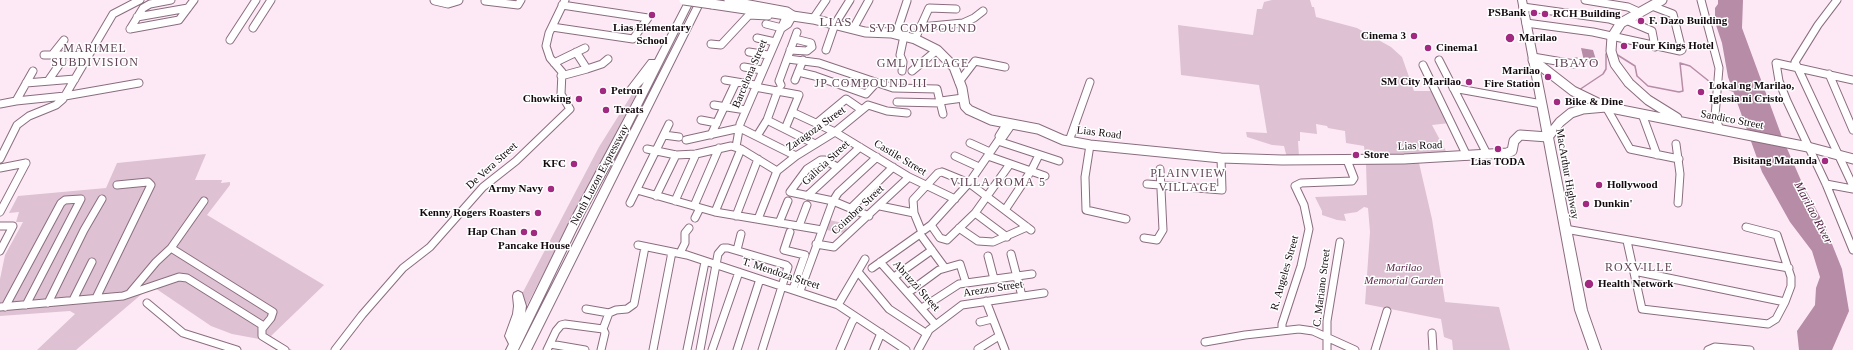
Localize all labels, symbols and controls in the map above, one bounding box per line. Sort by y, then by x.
place label: PSBank [1488,6,1526,20]
place label: RCH Building [1553,7,1621,21]
marker: PSBank [1529,8,1539,18]
marker: RCH Building [1540,9,1550,19]
marker: Lias Elementary School [647,10,657,20]
place label: F. Dazo Building [1649,14,1727,28]
district label: LIAS [820,15,852,31]
marker: F. Dazo Building [1636,16,1646,26]
place label: Lias Elementary School [613,21,691,47]
district label: SVD COMPOUND [869,22,977,36]
place label: Cinema 3 [1361,29,1406,43]
marker: Cinema 3 [1409,31,1419,41]
place label: Marilao [1519,31,1557,45]
marker: Marilao [1504,32,1516,44]
street label: Barcelona Street [730,38,770,110]
place label: Four Kings Hotel [1632,39,1714,53]
place label: Cinema1 [1436,41,1478,55]
marker: Four Kings Hotel [1619,41,1629,51]
district label: MARIMEL SUBDIVISION [51,42,139,70]
marker: Cinema1 [1423,43,1433,53]
district label: IBAYO [1555,56,1599,72]
district label: GML VILLAGE [877,57,969,71]
place label: Marilao Fire Station [1484,64,1540,90]
marker: Marilao Fire Station [1543,72,1553,82]
place label: SM City Marilao [1381,75,1461,89]
district label: JP COMPOUND III [814,77,928,91]
marker: SM City Marilao [1464,77,1474,87]
place label: Lokal ng Marilao, Iglesia ni Cristo [1709,79,1794,105]
place label: Petron [611,84,643,98]
marker: Petron [598,86,608,96]
marker: Lokal ng Marilao, Iglesia ni Cristo [1696,87,1706,97]
place label: Chowking [523,92,571,106]
marker: Chowking [574,94,584,104]
place label: Bike & Dine [1565,95,1623,109]
marker: Bike & Dine [1552,97,1562,107]
place label: Treats [614,103,644,117]
street label: Zaragoza Street [784,104,848,154]
marker: Treats [601,105,611,115]
street label: Sandico Street [1699,107,1765,133]
street label: North Luzon Expressway [568,122,632,228]
street label: Lias Road [1076,124,1122,142]
street label: MacArthur Highway [1553,128,1581,220]
street label: Castile Street [871,137,929,179]
street label: Galicia Street [799,138,853,188]
street label: Lias Road [1397,139,1443,153]
street label: De Vera Street [464,140,520,192]
marker: Lias TODA [1493,144,1503,154]
place label: Store [1364,148,1389,162]
marker: Store [1351,150,1361,160]
place label: Bisitang Matanda [1733,154,1817,168]
place label: Lias TODA [1471,155,1525,169]
marker: Bisitang Matanda [1820,156,1830,166]
place label: KFC [543,157,566,171]
marker: KFC [569,159,579,169]
district label: PLAINVIEW VILLAGE [1150,167,1226,195]
district label: VILLA ROMA 5 [950,176,1046,190]
place label: Hollywood [1607,178,1658,192]
water label: Marilao River [1791,179,1835,247]
marker: Hollywood [1594,180,1604,190]
place label: Army Navy [488,182,543,196]
street label: Coimbra Street [829,182,887,238]
marker: Army Navy [546,184,556,194]
place label: Dunkin' [1594,197,1633,211]
marker: Dunkin' [1581,199,1591,209]
place label: Kenny Rogers Roasters [419,206,530,220]
marker: Kenny Rogers Roasters [533,208,543,218]
place label: Hap Chan [467,225,516,239]
marker: Hap Chan [519,227,529,237]
marker: Pancake House [529,228,539,238]
street label: R. Angeles Street [1268,234,1302,312]
place label: Pancake House [498,239,570,253]
street label: C. Mariano Street [1311,248,1333,328]
street label: T. Mendoza Street [741,255,821,293]
street label: Abruzzi Street [890,258,942,314]
park label: Marilao Memorial Garden [1364,261,1444,287]
district label: ROXVILLE [1605,261,1673,275]
place label: Health Network [1598,277,1673,291]
street label: Arezzo Street [962,278,1024,300]
marker: Health Network [1583,278,1595,290]

